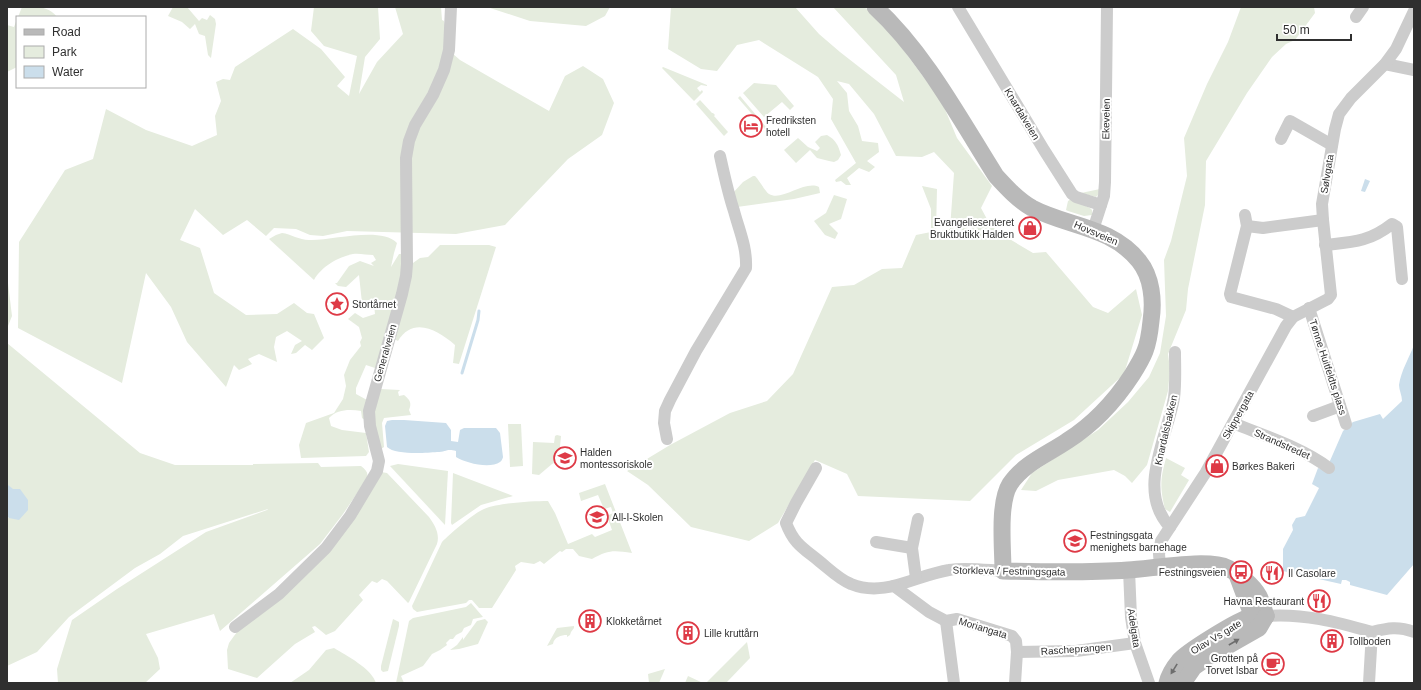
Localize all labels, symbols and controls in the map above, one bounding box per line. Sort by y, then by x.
legend [16,16,146,88]
scale bar [1277,16,1351,42]
text: 50 m [1283,23,1310,37]
text: Road [52,25,81,39]
text: Park [52,45,78,59]
text: Water [52,65,84,79]
street label: Knardalveien [1002,86,1042,142]
street label: Ekeveien [1100,98,1112,140]
hotel icon: Fredriksten hotell [738,113,764,139]
place label: Fredriksten hotell [766,115,816,138]
street label: Sølvgata [1318,153,1336,194]
shop icon: Evangeliesenteret Bruktbutikk Halden [1017,215,1043,241]
place label: Evangeliesenteret Bruktbutikk Halden [930,217,1014,240]
street label: Hovsveien [1072,219,1120,247]
place icon: Stortårnet [324,291,350,317]
place label: Stortårnet [352,299,396,310]
street label: Tønne Huitfeldts plass [1307,318,1349,416]
street label: Generalveien [372,323,398,383]
street label: Skippergata [1220,389,1256,441]
street label: Knardalsbakken [1153,394,1179,466]
street label: Strandstredet [1252,427,1312,461]
school or university icon: Halden montessoriskole [552,445,578,471]
place label: Halden montessoriskole [580,447,653,470]
shop icon: Børkes Bakeri [1204,453,1230,479]
place label: Børkes Bakeri [1232,461,1295,472]
school or university icon: All-I-Skolen [584,504,610,530]
place label: All-I-Skolen [612,512,663,523]
school or university icon: Festningsgata menighets barnehage [1062,528,1088,554]
place label: Festningsgata menighets barnehage [1090,530,1187,553]
bus stop icon: Festningsveien [1228,559,1254,585]
restaurant icon: Il Casolare [1259,560,1285,586]
street label: Storkleva / Festningsgata [952,565,1066,577]
place label: Festningsveien [1159,567,1226,578]
place label: Il Casolare [1288,568,1336,579]
restaurant icon: Havna Restaurant [1306,588,1332,614]
place label: Havna Restaurant [1223,596,1304,607]
building icon: Klokketårnet [577,608,603,634]
street label: Adelgata [1125,608,1143,649]
street label: Moriangata [957,615,1009,641]
place label: Klokketårnet [606,616,662,627]
street label: Olav Vs gate [1189,617,1244,656]
building icon: Lille kruttårn [675,620,701,646]
place label: Lille kruttårn [704,628,758,639]
building icon: Tollboden [1319,628,1345,654]
place label: Tollboden [1348,636,1391,647]
one-way arrow [1228,638,1240,645]
street label: Rascheprangen [1040,641,1112,657]
cafe icon: Grotten på Torvet Isbar [1260,651,1286,677]
place label: Grotten på Torvet Isbar [1206,653,1259,676]
one-way arrow [1170,664,1178,674]

